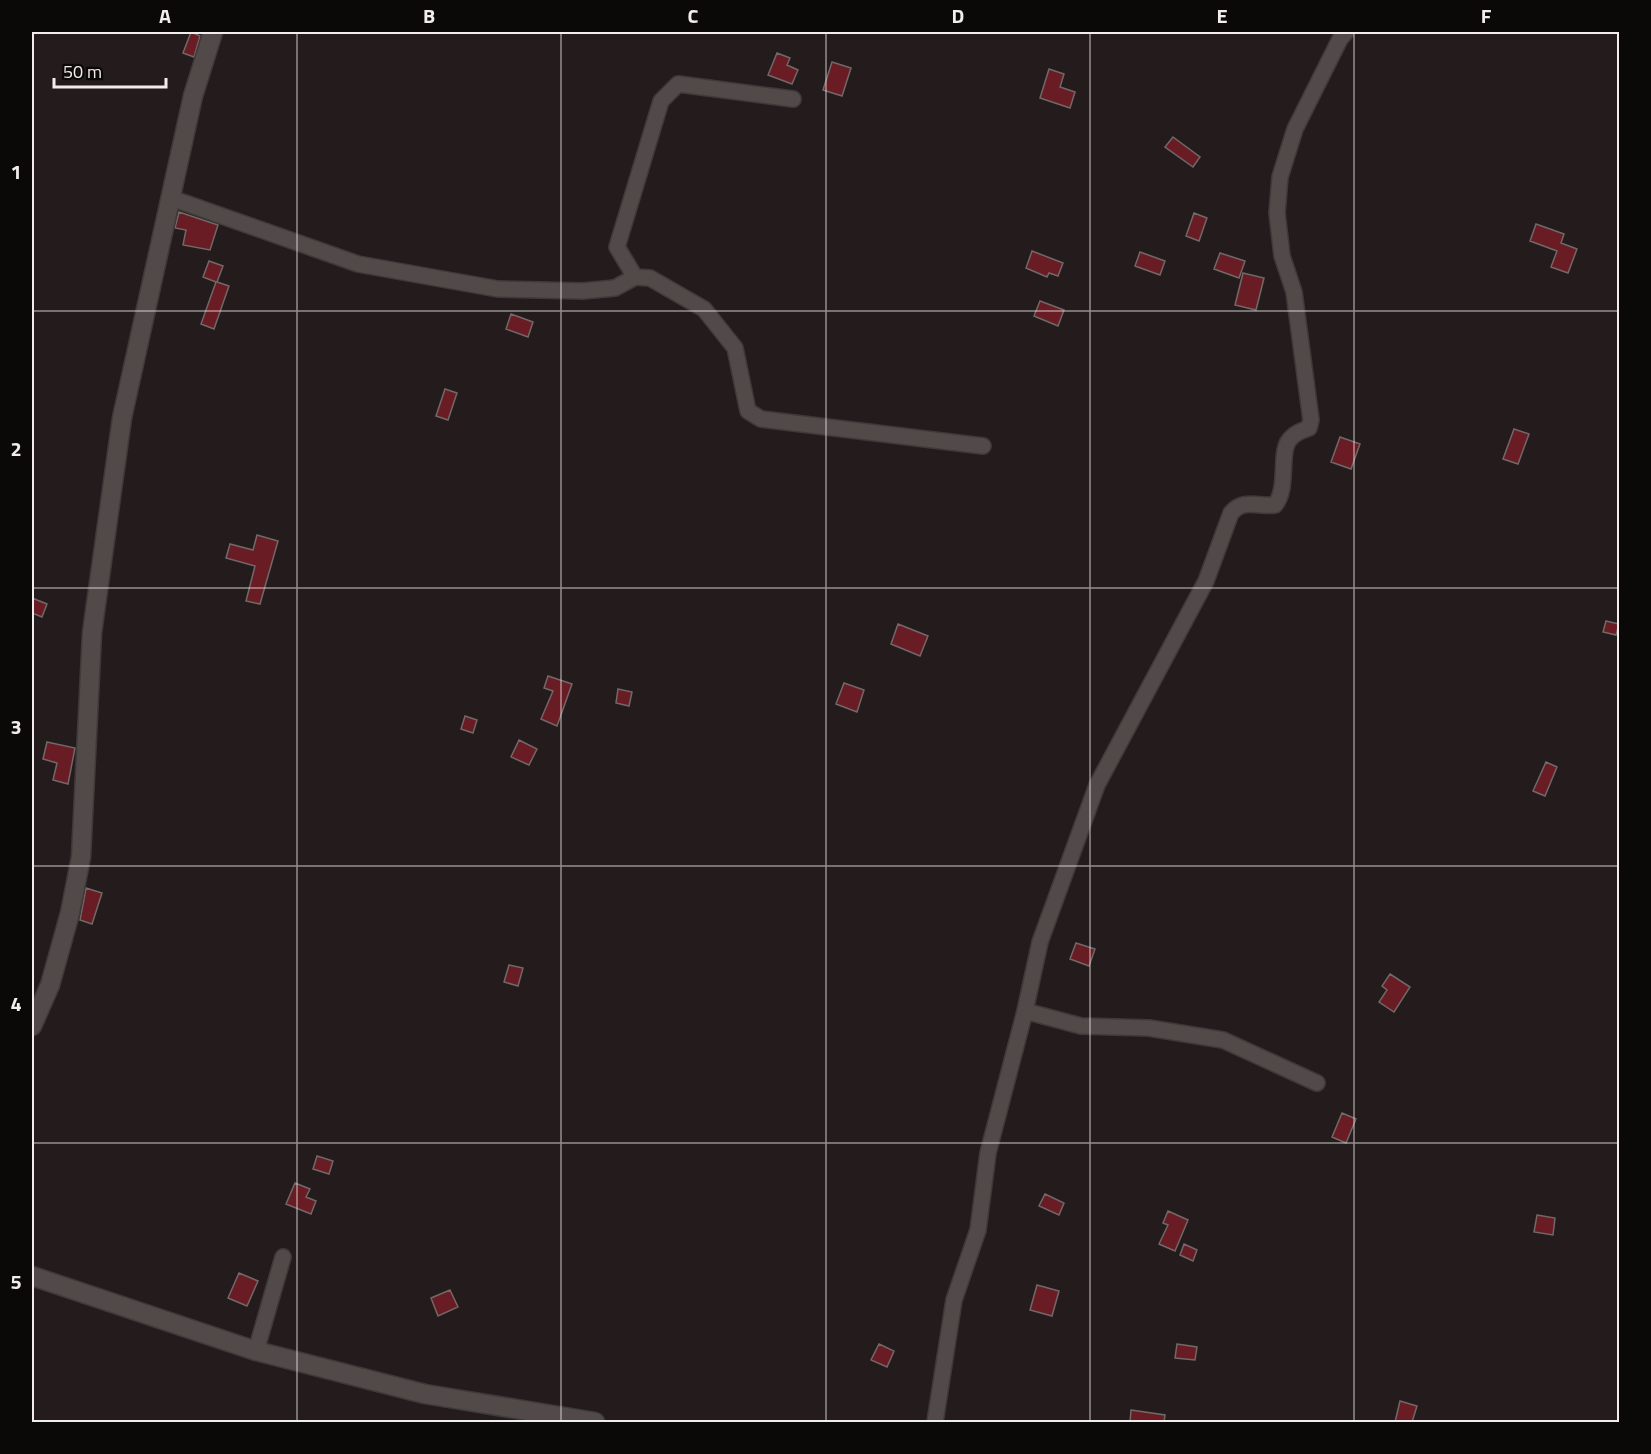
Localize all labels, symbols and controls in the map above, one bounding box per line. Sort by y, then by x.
text: A [159,0,171,31]
text: B [423,0,435,31]
text: C [688,0,699,31]
text: D [952,0,964,31]
text: E [1216,0,1228,31]
text: F [1481,0,1492,31]
scale bar [54,51,166,89]
text: 50 m [63,58,102,85]
text: 1 [10,156,22,187]
text: 2 [10,433,22,464]
text: 3 [10,711,22,742]
text: 4 [10,988,22,1019]
text: 5 [10,1266,22,1297]

